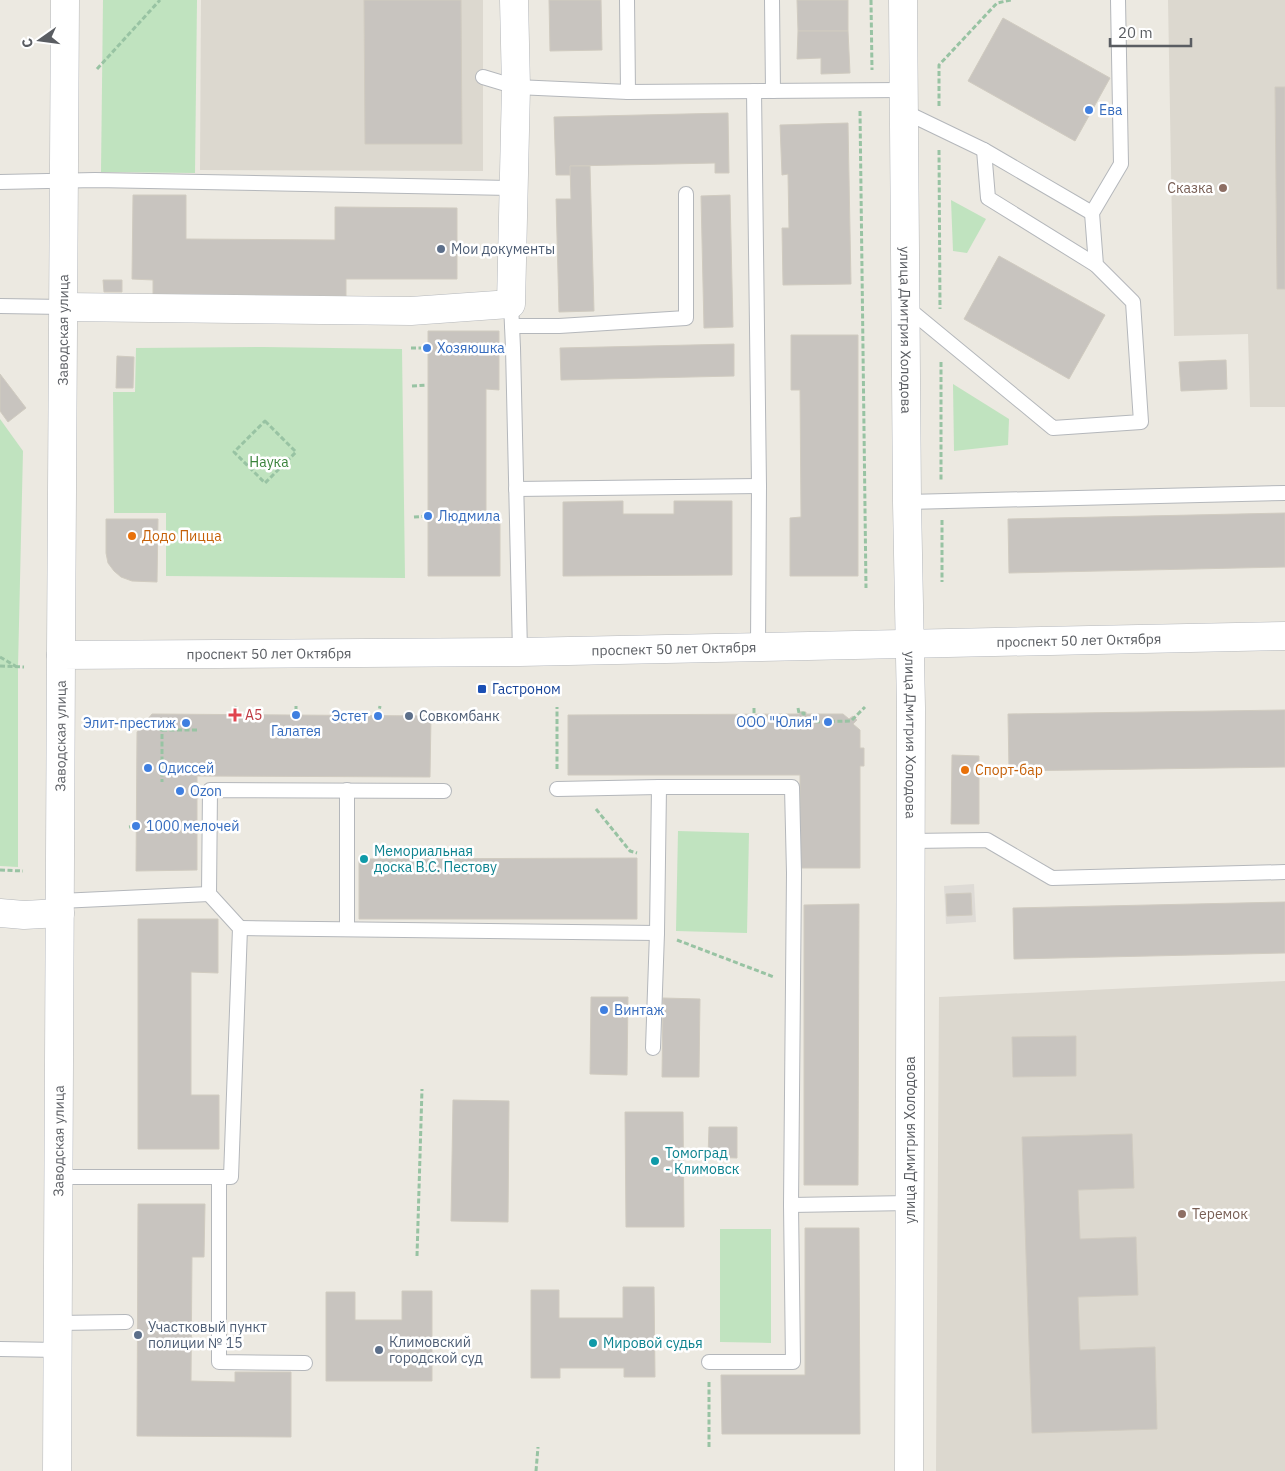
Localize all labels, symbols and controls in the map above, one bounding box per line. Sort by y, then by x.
north arrow [15,15,65,65]
scale bar [1110,15,1191,47]
text: 20 m [1118,23,1153,42]
text: С [18,37,37,50]
place label: Ева [1099,101,1123,119]
marker: Ева [1083,104,1095,116]
place label: Сказка [1167,179,1214,197]
marker: Сказка [1217,182,1229,194]
place label: Мои документы [451,240,555,258]
marker: Мои документы [435,243,447,255]
street label: улица Дмитрия Холодова [896,246,915,414]
street label: Заводская улица [54,274,72,386]
place label: Хозяюшка [437,339,505,357]
marker: Хозяюшка [421,342,433,354]
park label: Наука [249,453,289,471]
place label: Людмила [438,507,501,525]
marker: Людмила [422,510,434,522]
place label: Додо Пицца [142,527,222,545]
marker: Додо Пицца [126,530,138,542]
street label: проспект 50 лет Октября [996,630,1162,651]
street label: проспект 50 лет Октября [591,638,757,660]
street label: проспект 50 лет Октября [186,644,352,663]
street label: улица Дмитрия Холодова [901,651,920,819]
street label: Заводская улица [51,680,70,792]
place label: Гастроном [492,680,561,698]
marker: Гастроном [476,683,488,695]
place label: А5 [245,706,262,724]
place label: Эстет [332,707,368,725]
place label: Совкомбанк [419,707,500,725]
marker: А5 [229,709,241,721]
marker: Галатея [290,709,302,721]
marker: Эстет [372,710,384,722]
marker: Совкомбанк [403,710,415,722]
place label: ООО "Юлия" [736,713,818,731]
place label: Элит-престиж [83,714,176,732]
marker: ООО "Юлия" [822,716,834,728]
marker: Элит-престиж [180,717,192,729]
place label: Галатея [271,722,321,740]
place label: Одиссей [158,759,214,777]
place label: Спорт-бар [975,761,1043,779]
marker: Одиссей [142,762,154,774]
marker: Спорт-бар [959,764,971,776]
place label: Ozon [190,782,222,800]
marker: Ozon [174,785,186,797]
place label: 1000 мелочей [146,817,240,835]
marker: 1000 мелочей [130,820,142,832]
place label: Мемориальная доска В.С. Пестову [374,842,497,876]
marker: Мемориальная доска В.С. Пестову [358,853,370,865]
place label: Винтаж [614,1001,665,1019]
marker: Винтаж [598,1004,610,1016]
street label: улица Дмитрия Холодова [901,1056,919,1224]
street label: Заводская улица [49,1085,68,1197]
place label: Томоград - Климовск [665,1144,740,1178]
marker: Томоград - Климовск [649,1155,661,1167]
place label: Теремок [1192,1205,1248,1223]
marker: Теремок [1176,1208,1188,1220]
place label: Участковый пункт полиции № 15 [148,1318,267,1352]
marker: Участковый пункт полиции № 15 [132,1329,144,1341]
place label: Климовский городской суд [389,1333,483,1367]
place label: Мировой судья [603,1334,703,1352]
marker: Мировой судья [587,1337,599,1349]
marker: Климовский городской суд [373,1344,385,1356]

